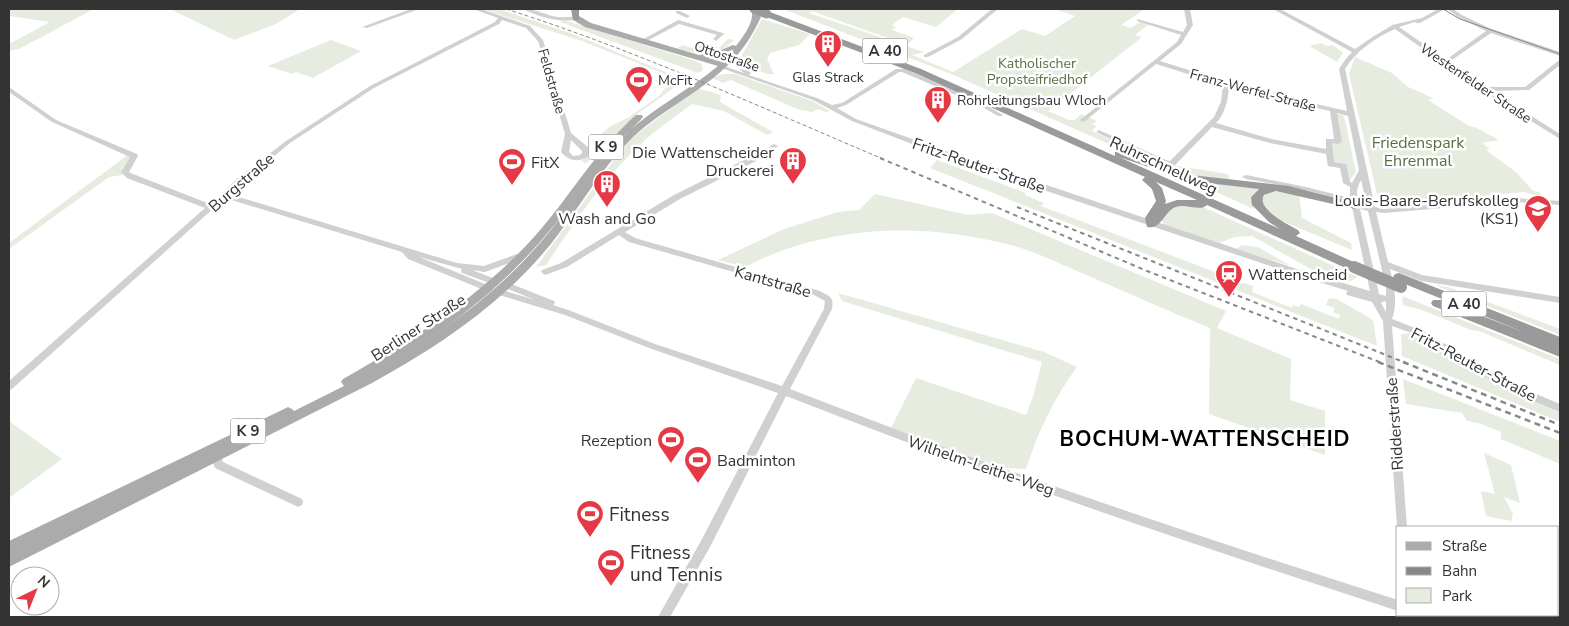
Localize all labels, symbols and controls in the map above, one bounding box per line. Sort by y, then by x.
building icon: Glas Strack [813,29,843,68]
street label: Ottostraße [692,36,762,77]
road number: A 40 [862,38,908,64]
street label: Westenfelder Straße [1416,39,1535,128]
street label: Feldstraße [533,46,570,116]
park label: Katholischer Propsteifriedhof [987,54,1088,89]
street label: Franz-Werfel-Straße [1188,64,1318,116]
sports icon: McFit [624,65,654,104]
place label: Glas Strack [792,68,865,87]
place label: McFit [658,71,692,90]
building icon: Rohrleitungsbau Wloch [923,85,953,124]
place label: Rohrleitungsbau Wloch [957,91,1106,110]
street label: Ruhrschnellweg [1106,131,1221,201]
park label: Friedenspark Ehrenmal [1372,132,1465,172]
street label: Fritz-Reuter-Straße [909,133,1048,199]
road number: K 9 [588,134,624,160]
place label: Die Wattenscheider Druckerei [632,142,774,182]
building icon: Die Wattenscheider Druckerei [778,146,808,185]
sports icon: FitX [497,147,527,186]
street label: Burgstraße [204,148,279,217]
place label: FitX [531,152,560,174]
building icon: Wash and Go [592,169,622,208]
place label: Louis-Baare-Berufskolleg (KS1) [1334,190,1519,230]
school or university icon: Louis-Baare-Berufskolleg (KS1) [1523,194,1553,233]
place label: Wash and Go [558,208,656,230]
station icon: Wattenscheid [1214,259,1244,298]
street label: Kantstraße [732,261,814,303]
place label: Wattenscheid [1248,264,1347,286]
street label: Berliner Straße [367,289,470,367]
road number: A 40 [1442,292,1486,316]
street label: Fritz-Reuter-Straße [1407,323,1540,407]
street label: Ridderstraße [1381,377,1409,471]
road number: K 9 [230,418,266,444]
sports icon: Rezeption [656,425,686,464]
district label: BOCHUM-WATTENSCHEID [1059,425,1351,453]
place label: Rezeption [581,430,652,452]
street label: Wilhelm-Leithe-Weg [904,431,1057,501]
sports icon: Badminton [683,445,713,484]
place label: Badminton [717,450,796,472]
sports icon: Fitness [575,499,605,538]
place label: Fitness [609,502,670,528]
legend [1396,526,1559,616]
text: Straße [1442,536,1487,556]
place label: Fitness und Tennis [630,540,723,588]
sports icon: Fitness und Tennis [596,548,626,587]
text: Bahn [1442,561,1477,581]
north arrow [10,566,60,616]
text: N [33,571,54,592]
text: Park [1442,586,1472,606]

